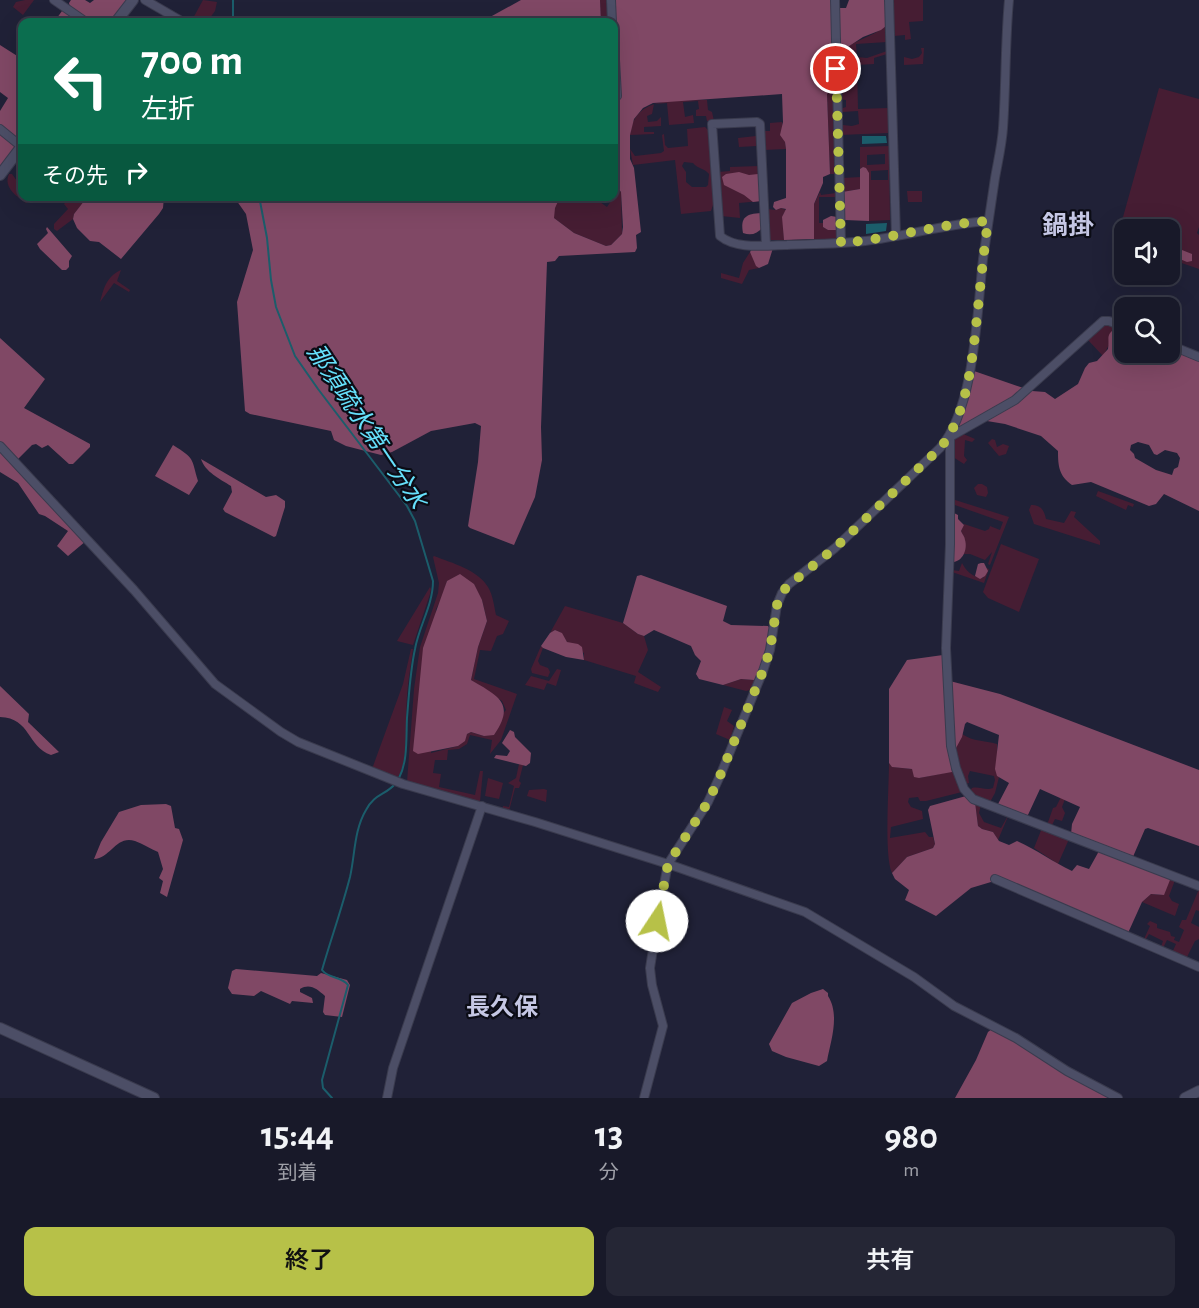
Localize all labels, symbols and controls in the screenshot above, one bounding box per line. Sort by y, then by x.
text: 700 m [141,40,243,82]
icon: left [42,42,120,120]
pin [810,43,861,94]
icon: arrive [819,52,852,85]
text: 左折 [141,96,195,123]
icon: right [120,156,153,189]
text: その先 [42,165,108,187]
district label: 鍋掛 [1042,211,1094,239]
map controls [1114,219,1180,363]
button: sound [1114,219,1180,285]
button: search [1114,297,1180,363]
water label: 那須疏水第一分水 [302,340,433,516]
position arrow [625,889,689,953]
district label: 長久保 [466,994,538,1020]
text: 15:44 [261,1117,334,1153]
text: 13 [595,1117,623,1153]
text: 980 [884,1119,938,1155]
text: m [903,1160,919,1180]
text: 到着 [277,1163,317,1183]
text: 分 [599,1163,619,1183]
button: 終了 [24,1227,594,1296]
button: 共有 [606,1227,1175,1296]

